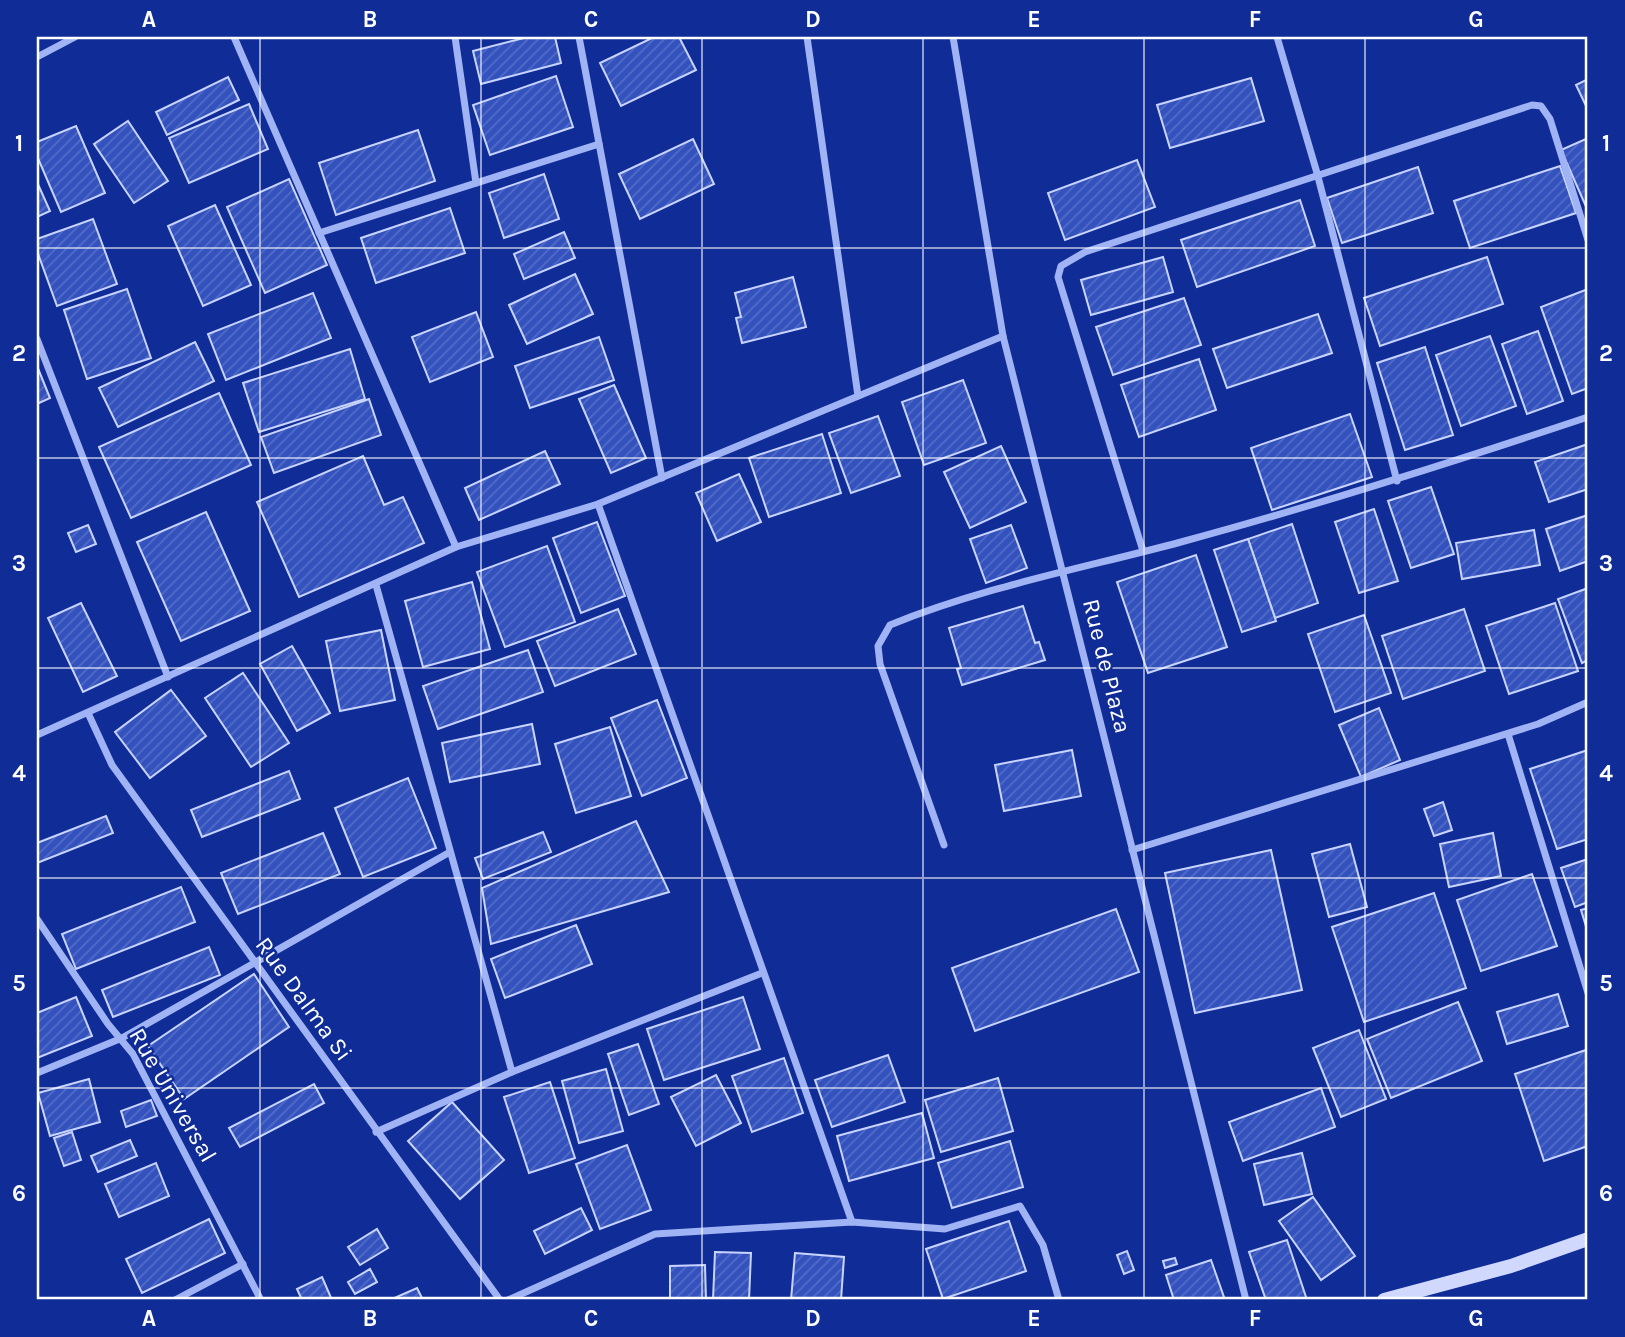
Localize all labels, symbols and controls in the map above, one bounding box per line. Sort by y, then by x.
text: A [142,6,156,33]
text: B [363,6,377,33]
text: C [584,6,598,33]
text: D [805,6,821,33]
text: E [1027,6,1041,33]
text: F [1249,6,1261,33]
text: G [1468,6,1484,33]
text: 1 [15,130,23,157]
text: 1 [1602,130,1610,157]
text: 2 [12,340,26,367]
text: 2 [1599,340,1613,367]
text: 3 [12,550,26,577]
text: 3 [1599,550,1613,577]
street label: Rue de Plaza [1077,596,1137,736]
text: 4 [12,760,26,787]
text: 4 [1599,760,1613,787]
street label: Rue Dalma Si [250,932,358,1066]
text: 5 [12,970,26,997]
text: 5 [1599,970,1613,997]
street label: Rue Universal [123,1023,223,1167]
text: 6 [12,1180,26,1207]
text: 6 [1599,1180,1613,1207]
text: A [142,1305,156,1332]
text: B [363,1305,377,1332]
text: C [584,1305,598,1332]
text: D [805,1305,821,1332]
text: E [1027,1305,1041,1332]
text: F [1249,1305,1261,1332]
text: G [1468,1305,1484,1332]

